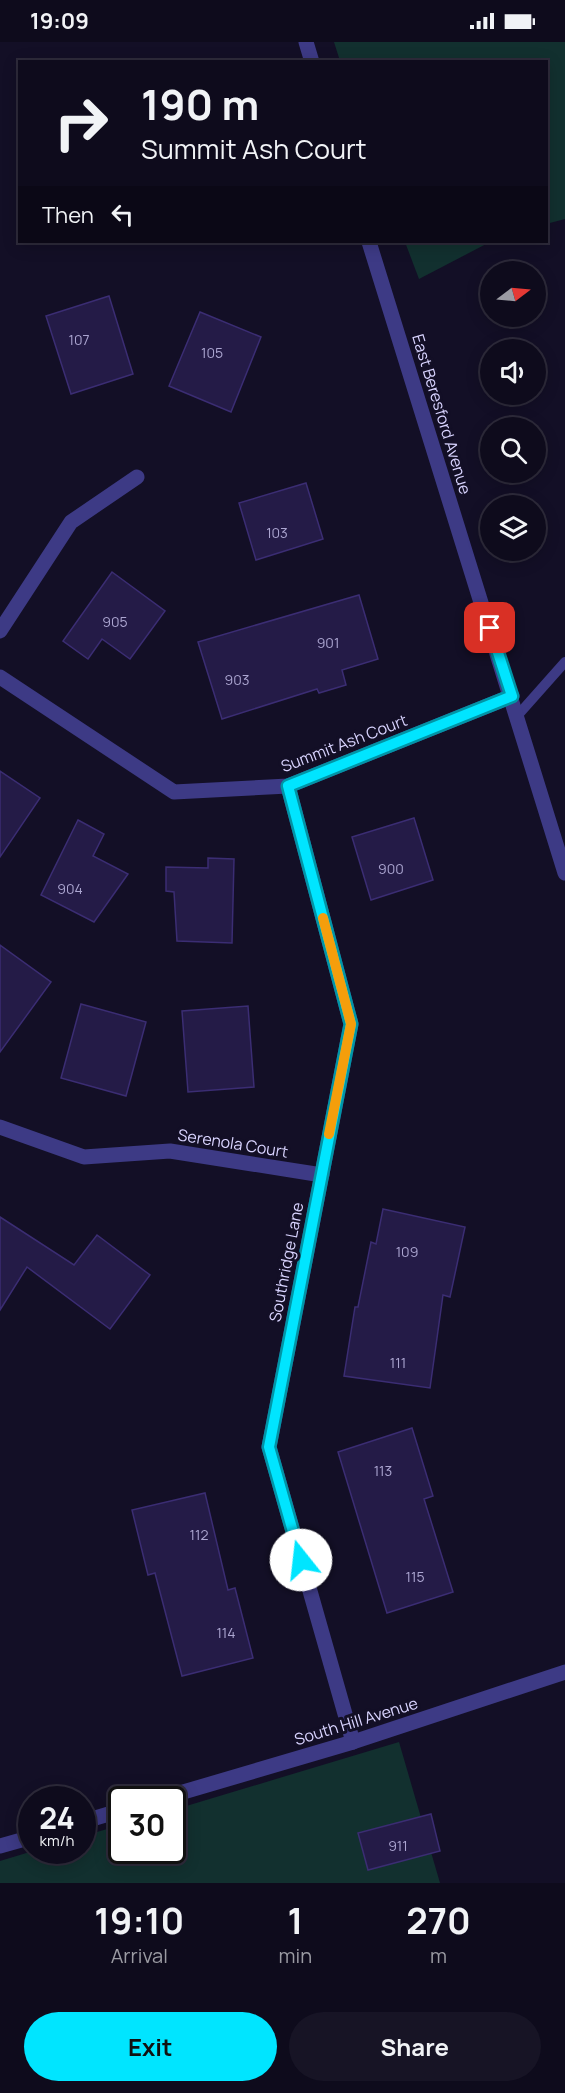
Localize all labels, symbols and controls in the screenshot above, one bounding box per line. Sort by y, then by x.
text: 19:09 [30,6,89,36]
text: 190 m [141,75,259,133]
icon: right [42,84,120,162]
text: Summit Ash Court [141,130,367,167]
icon: left [106,198,139,231]
text: Then [42,200,94,230]
north arrow [480,261,546,327]
map controls [480,261,546,561]
house number: 107 [68,330,90,349]
street label: East Beresford Avenue [407,331,477,497]
button: sound [480,339,546,405]
house number: 105 [201,343,223,362]
button: search [480,417,546,483]
button: layers [480,495,546,561]
house number: 103 [266,523,288,542]
pin [464,602,515,653]
icon: arrive [473,611,506,644]
house number: 905 [102,612,128,631]
house number: 901 [317,633,339,652]
house number: 903 [225,670,249,689]
street label: Summit Ash Court [278,709,410,777]
house number: 900 [378,859,404,878]
house number: 904 [57,879,83,898]
street label: Serenola Court [176,1123,290,1163]
street label: Southridge Lane [264,1200,308,1324]
house number: 109 [396,1242,418,1261]
house number: 111 [390,1353,406,1372]
house number: 113 [374,1461,392,1480]
house number: 112 [190,1525,208,1544]
position arrow [269,1528,333,1592]
house number: 115 [405,1567,425,1586]
house number: 114 [216,1623,236,1642]
street label: South Hill Avenue [292,1692,420,1750]
speed limit sign: 30 [108,1786,186,1864]
text: 24 [39,1797,75,1838]
text: km/h [40,1830,74,1851]
house number: 911 [388,1836,408,1855]
text: 19:10 [94,1896,184,1945]
text: 1 [287,1896,303,1945]
text: 270 [406,1896,471,1945]
text: Arrival [111,1942,168,1969]
text: min [279,1942,312,1969]
text: m [430,1942,447,1969]
button: Exit [24,2012,277,2081]
button: Share [289,2012,541,2081]

